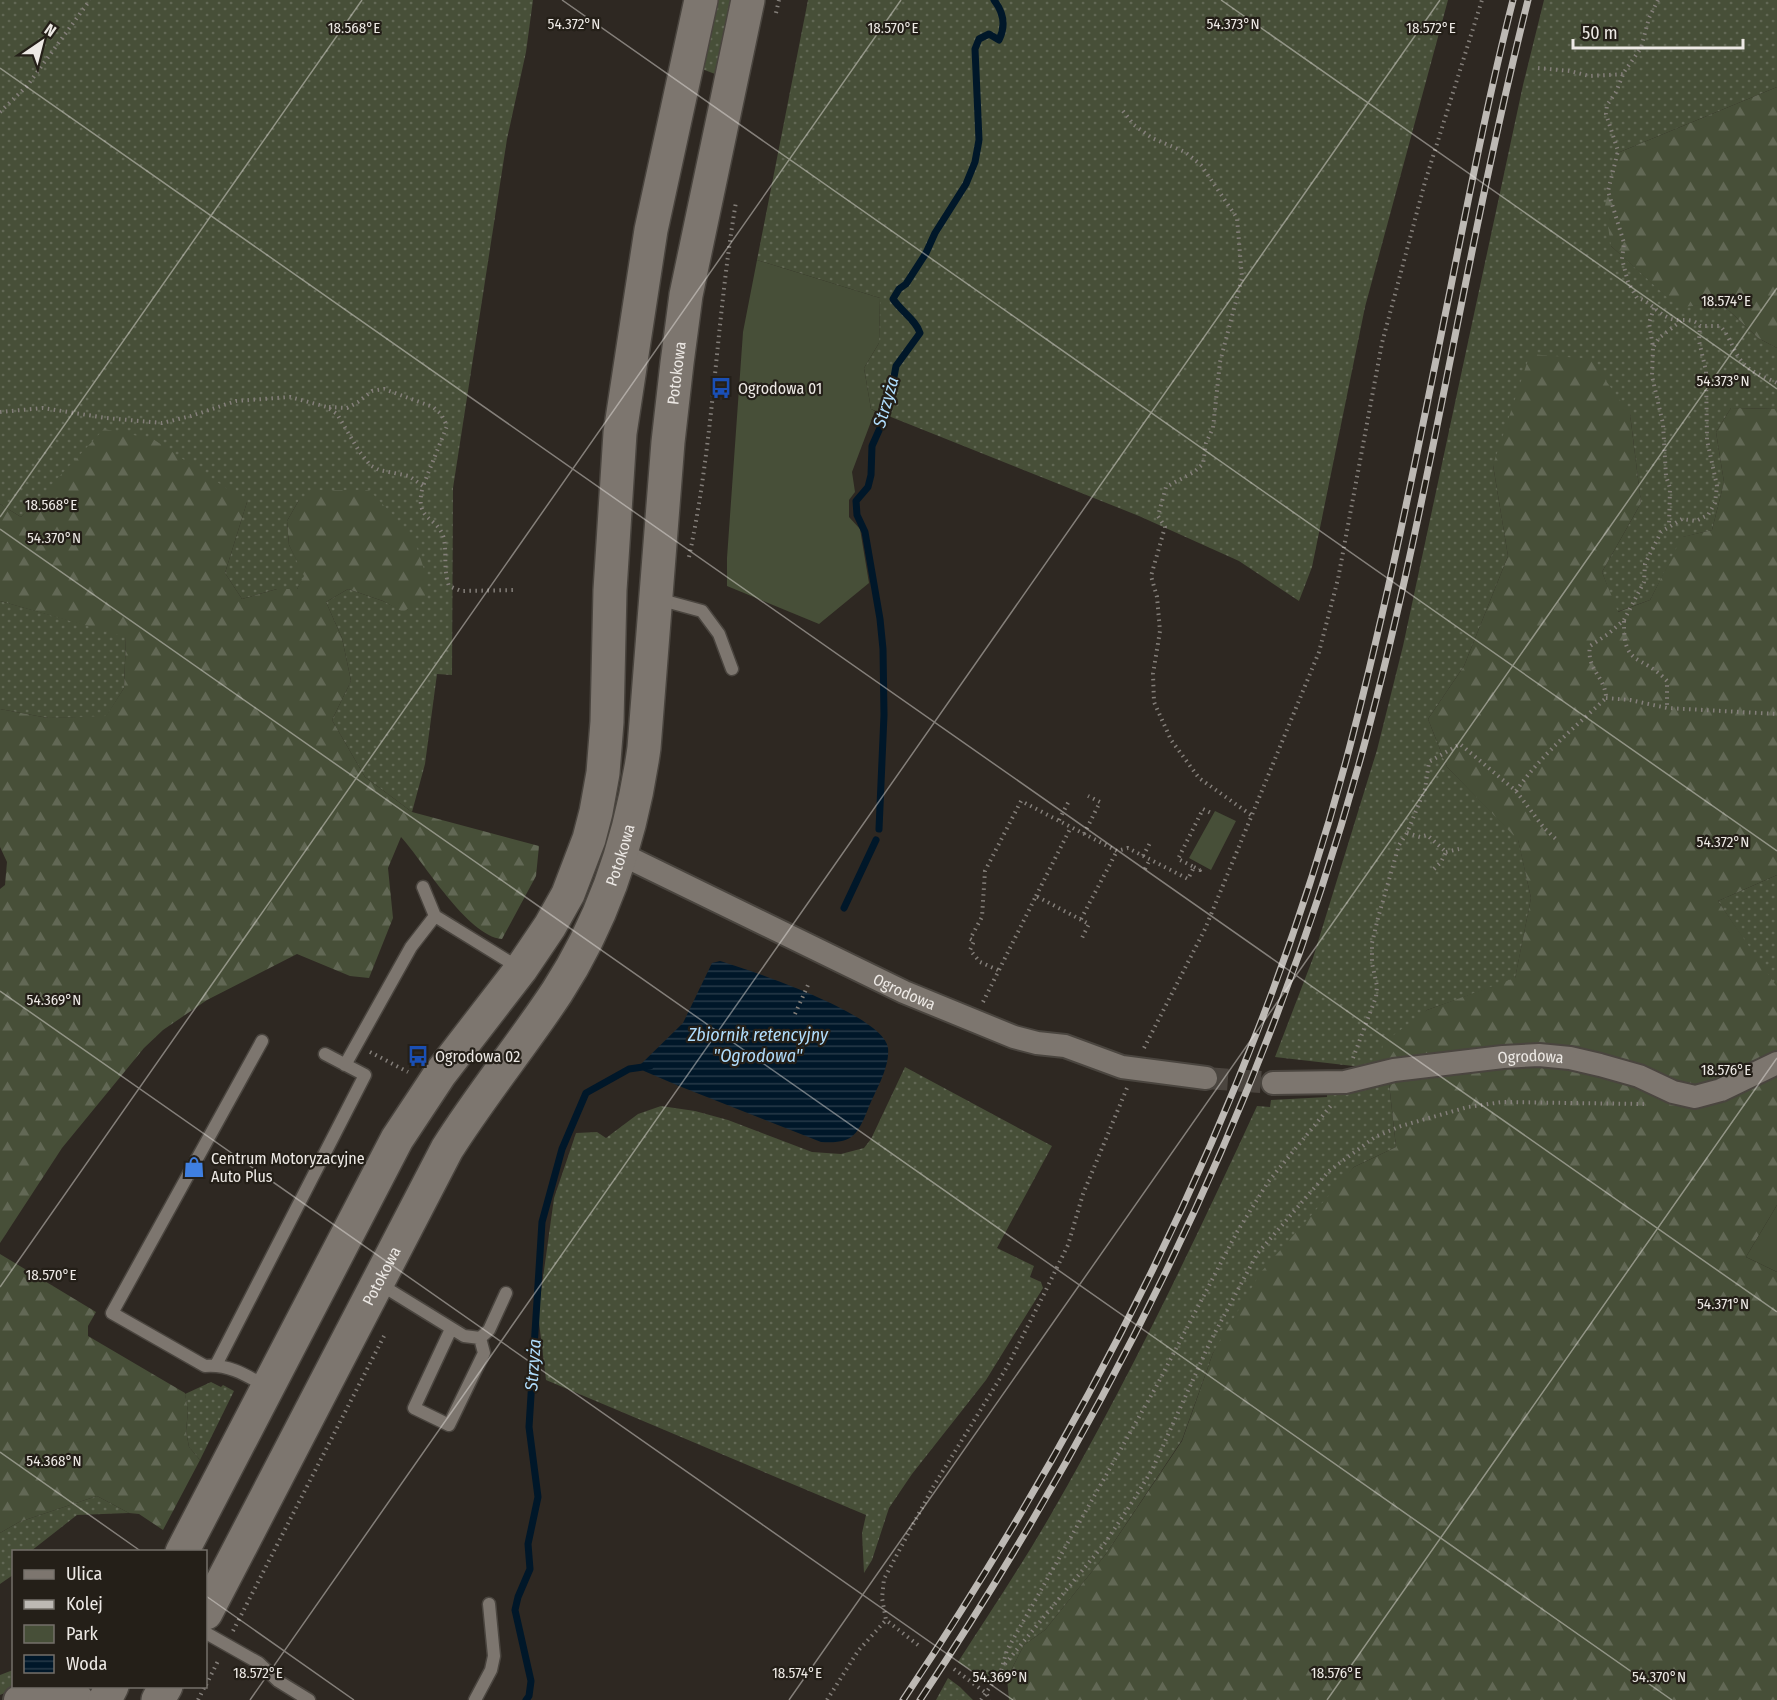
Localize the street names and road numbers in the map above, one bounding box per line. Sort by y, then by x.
street label: Potokowa [663,340,689,406]
street label: Potokowa [601,822,638,888]
street label: Ogrodowa [870,969,939,1013]
street label: Ogrodowa [1497,1045,1565,1067]
street label: Potokowa [358,1243,404,1308]

